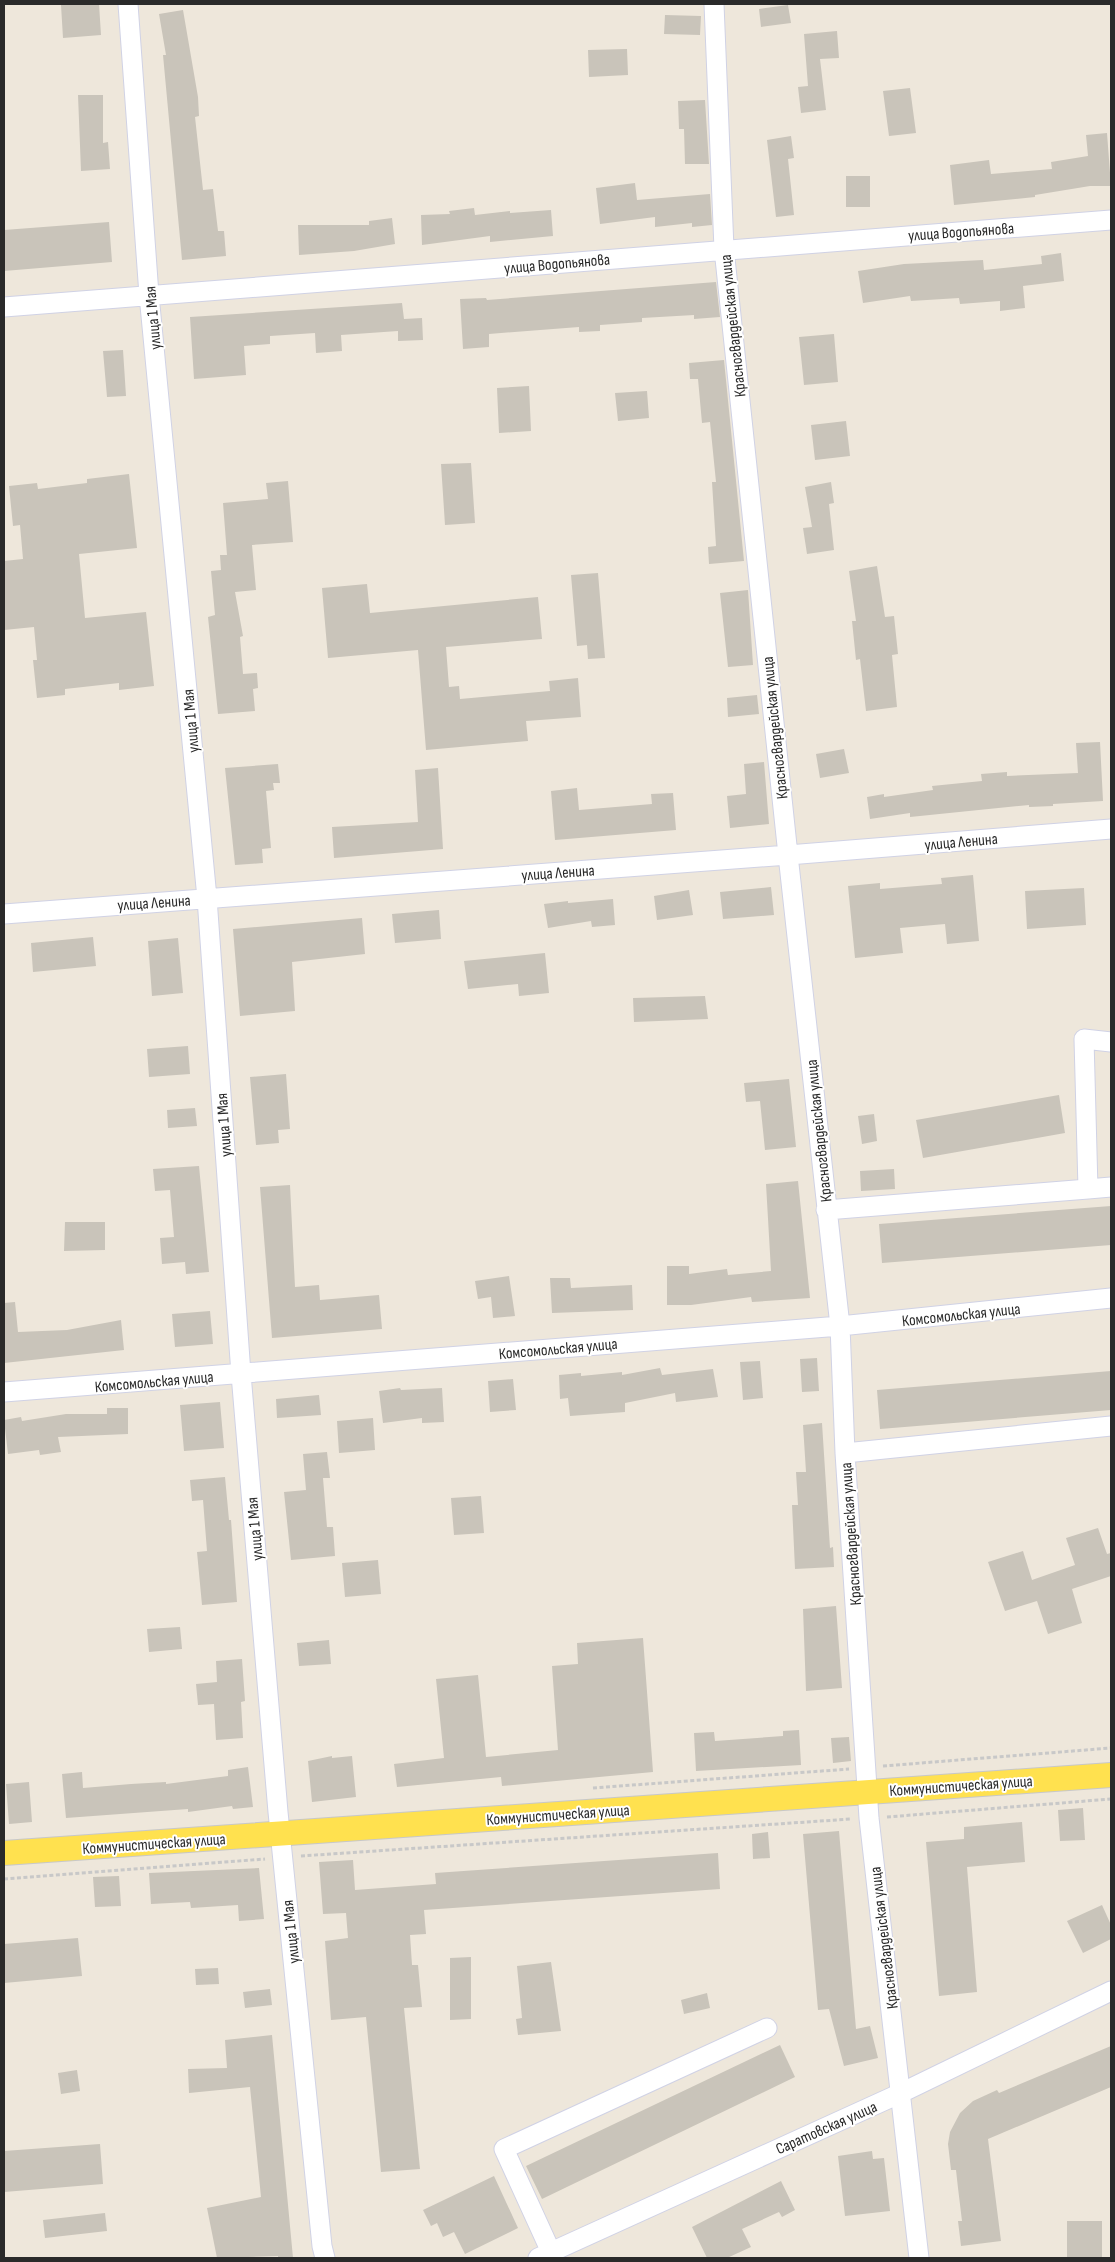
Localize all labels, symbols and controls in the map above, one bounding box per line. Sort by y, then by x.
street label: улица Водопьянова [907,219,1015,246]
street label: улица Водопьянова [503,250,611,279]
street label: Красногвардейская улица [717,254,750,398]
street label: улица 1 Мая [141,285,166,350]
street label: Красногвардейская улица [759,656,792,800]
street label: улица 1 Мая [179,688,204,753]
street label: улица Ленина [924,830,999,855]
street label: улица Ленина [521,861,595,886]
street label: улица Ленина [117,891,191,916]
street label: Красногвардейская улица [803,1059,836,1203]
street label: улица 1 Мая [213,1092,236,1157]
street label: Комсомольская улица [901,1300,1021,1331]
street label: Комсомольская улица [498,1335,618,1364]
street label: Комсомольская улица [94,1368,214,1397]
street label: Красногвардейская улица [837,1462,866,1606]
street label: улица 1 Мая [243,1496,268,1561]
street label: Коммунистическая улица [889,1772,1033,1801]
street label: Коммунистическая улица [486,1801,630,1830]
street label: Коммунистическая улица [82,1830,226,1859]
street label: Красногвардейская улица [866,1866,903,2010]
street label: улица 1 Мая [279,1899,304,1965]
street label: Саратовская улица [773,2098,880,2159]

